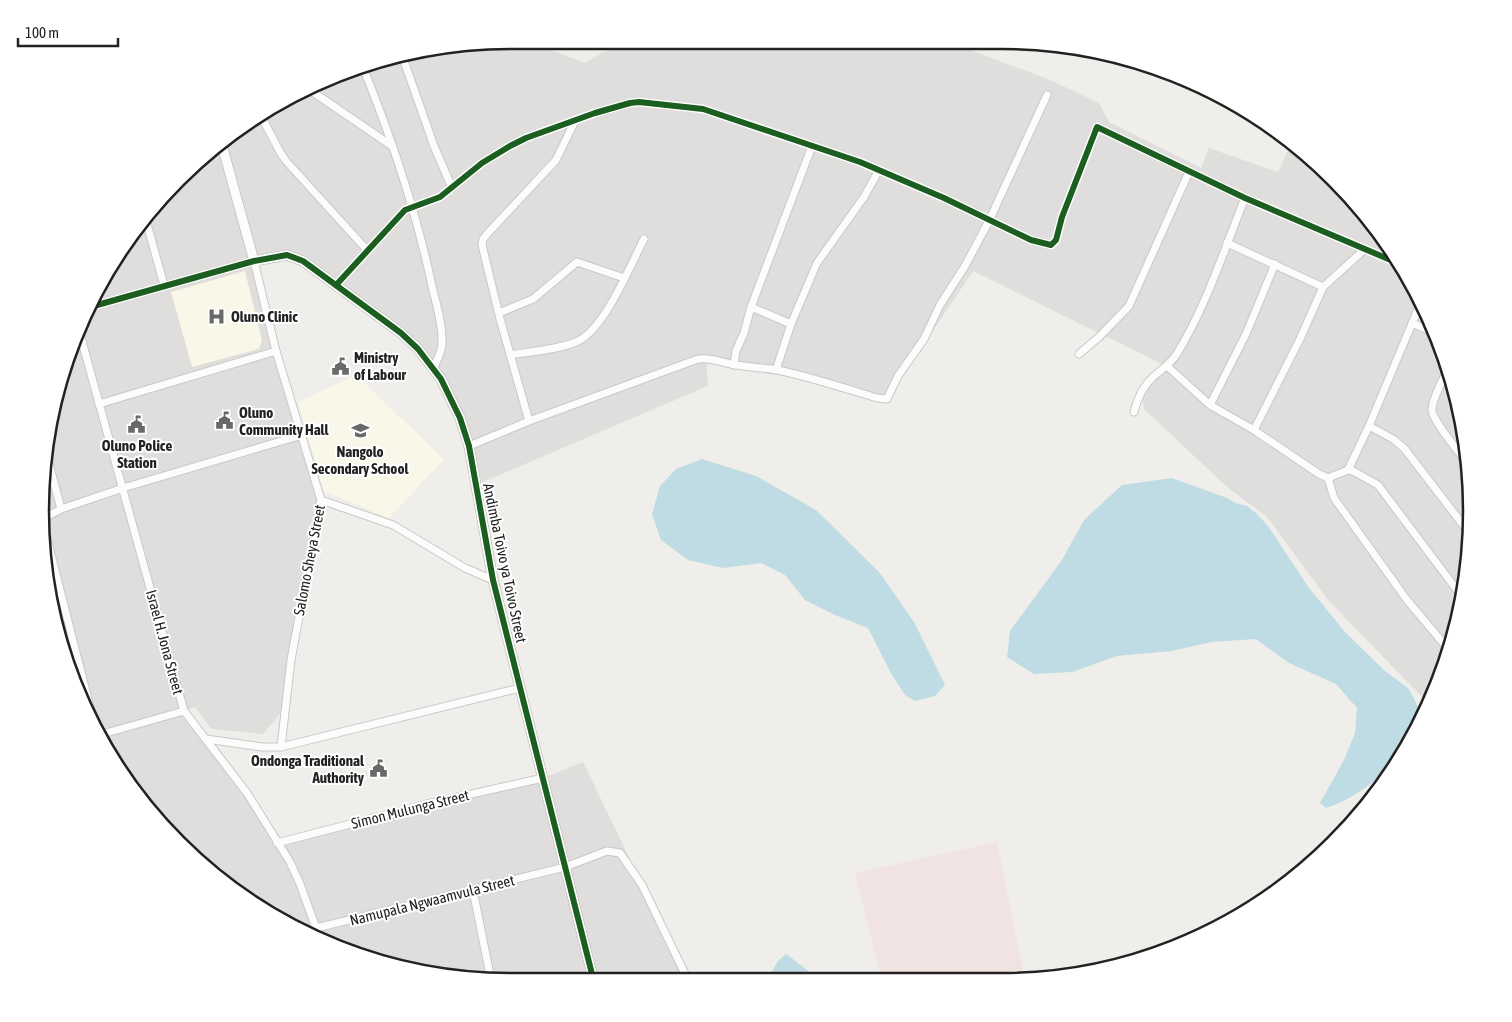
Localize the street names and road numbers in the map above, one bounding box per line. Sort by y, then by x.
street label: Andimba Toivo ya Toivo Street [480,482,530,644]
street label: Salomo Sheya Street [290,503,328,617]
street label: Israel H. Jona Street [143,588,187,696]
street label: Simon Mulunga Street [349,786,471,832]
street label: Namupala Ngwaamvula Street [348,871,516,929]

